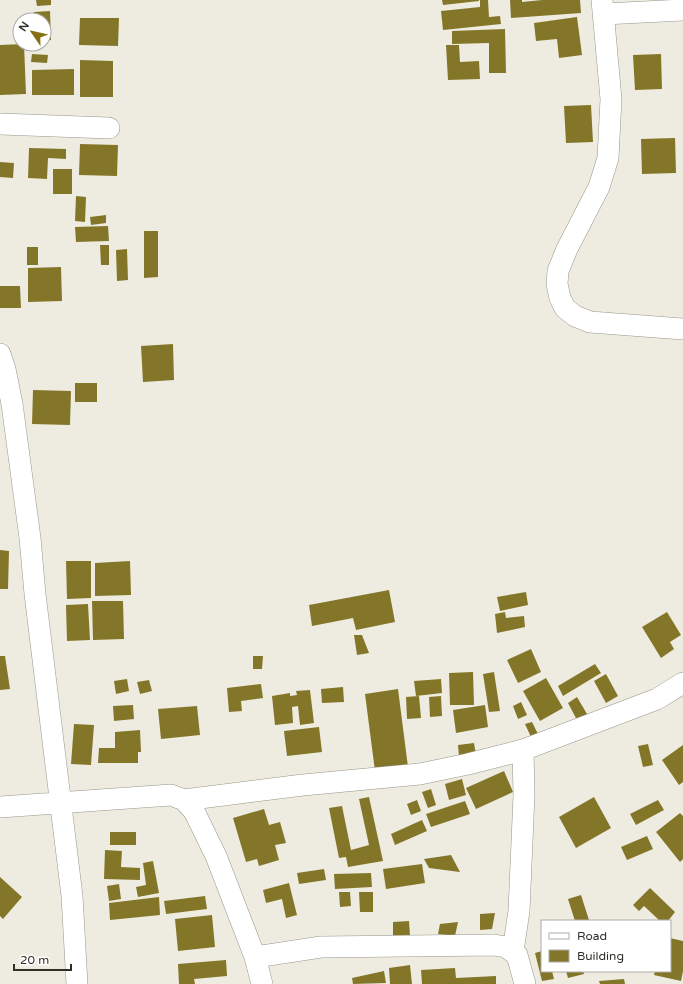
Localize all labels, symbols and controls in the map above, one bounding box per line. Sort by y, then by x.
north arrow [12,12,52,52]
text: N [16,19,32,34]
legend [541,920,671,972]
text: Road [577,929,607,943]
scale bar [14,946,71,972]
text: Building [577,949,624,963]
text: 20 m [20,953,49,967]

